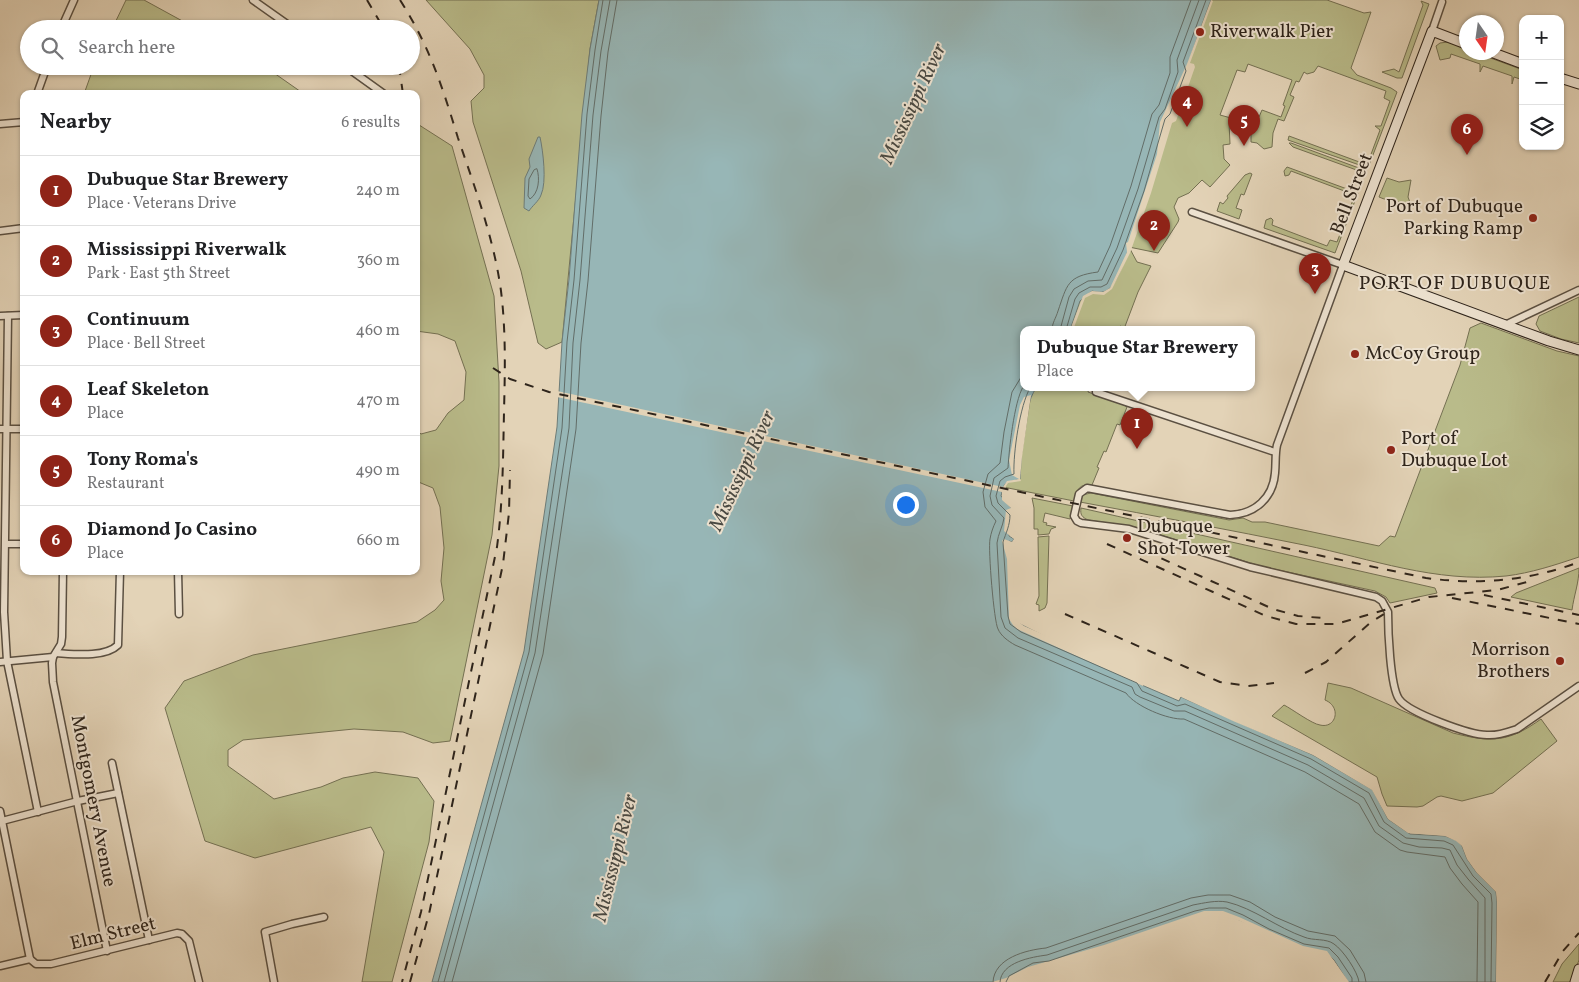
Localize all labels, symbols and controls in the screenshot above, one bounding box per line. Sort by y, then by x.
north arrow [1459,15,1504,60]
map controls [1519,15,1564,150]
button: + [1519,15,1564,60]
place label: Riverwalk Pier [1210,19,1333,45]
search box [20,20,420,75]
marker: Riverwalk Pier [1194,26,1206,38]
icon: search [38,34,66,62]
text: Search here [78,35,175,61]
water label: Mississippi River [873,39,954,170]
button: − [1519,60,1564,105]
pin: 4 [1171,86,1203,127]
pin: 5 [1228,105,1260,146]
button: layers [1519,105,1564,150]
text: Nearby [40,108,111,137]
text: 6 results [341,112,400,134]
pin: 6 [1451,114,1483,155]
street label: Bell Street [1324,149,1380,239]
text: Dubuque Star Brewery [87,167,288,193]
text: 1 [53,180,59,202]
text: 240 m [356,180,400,202]
text: Place · Veterans Drive [87,193,236,215]
place label: Port of Dubuque Parking Ramp [1386,194,1523,242]
pin: 2 [1138,210,1170,251]
marker: Port of Dubuque Parking Ramp [1527,212,1539,224]
text: Mississippi Riverwalk [87,237,287,263]
text: 2 [52,250,60,272]
text: 360 m [357,250,400,272]
pin: 3 [1299,253,1331,294]
text: Park · East 5th Street [87,263,230,285]
district label: PORT OF DUBUQUE [1359,270,1551,298]
text: Continuum [87,307,190,333]
text: 3 [52,320,60,342]
text: 460 m [356,320,400,342]
popup [1020,326,1255,391]
text: Place · Bell Street [87,333,206,355]
text: Dubuque Star Brewery [1037,335,1238,361]
place label: McCoy Group [1365,341,1480,367]
marker: McCoy Group [1349,348,1361,360]
text: Place [1037,361,1074,383]
text: Leaf Skeleton [87,377,209,403]
text: 4 [51,390,61,412]
text: 470 m [356,390,400,412]
text: Place [87,403,124,425]
water label: Mississippi River [702,406,783,537]
pin: 1 [1121,408,1153,449]
place label: Port of Dubuque Lot [1401,426,1508,474]
marker: Port of Dubuque Lot [1385,444,1397,456]
text: Tony Roma's [87,447,198,473]
text: 5 [52,460,60,482]
text: 490 m [355,460,400,482]
text: Restaurant [87,473,165,495]
your location [893,492,919,518]
place label: Dubuque Shot Tower [1137,514,1230,562]
text: Diamond Jo Casino [87,517,257,543]
text: 6 [52,530,60,552]
text: 660 m [357,530,400,552]
marker: Dubuque Shot Tower [1121,532,1133,544]
text: Place [87,543,124,565]
place label: Morrison Brothers [1471,637,1550,685]
marker: Morrison Brothers [1554,655,1566,667]
street label: Montgomery Avenue [64,713,122,889]
water label: Mississippi River [586,791,645,925]
street label: Elm Street [67,911,159,957]

